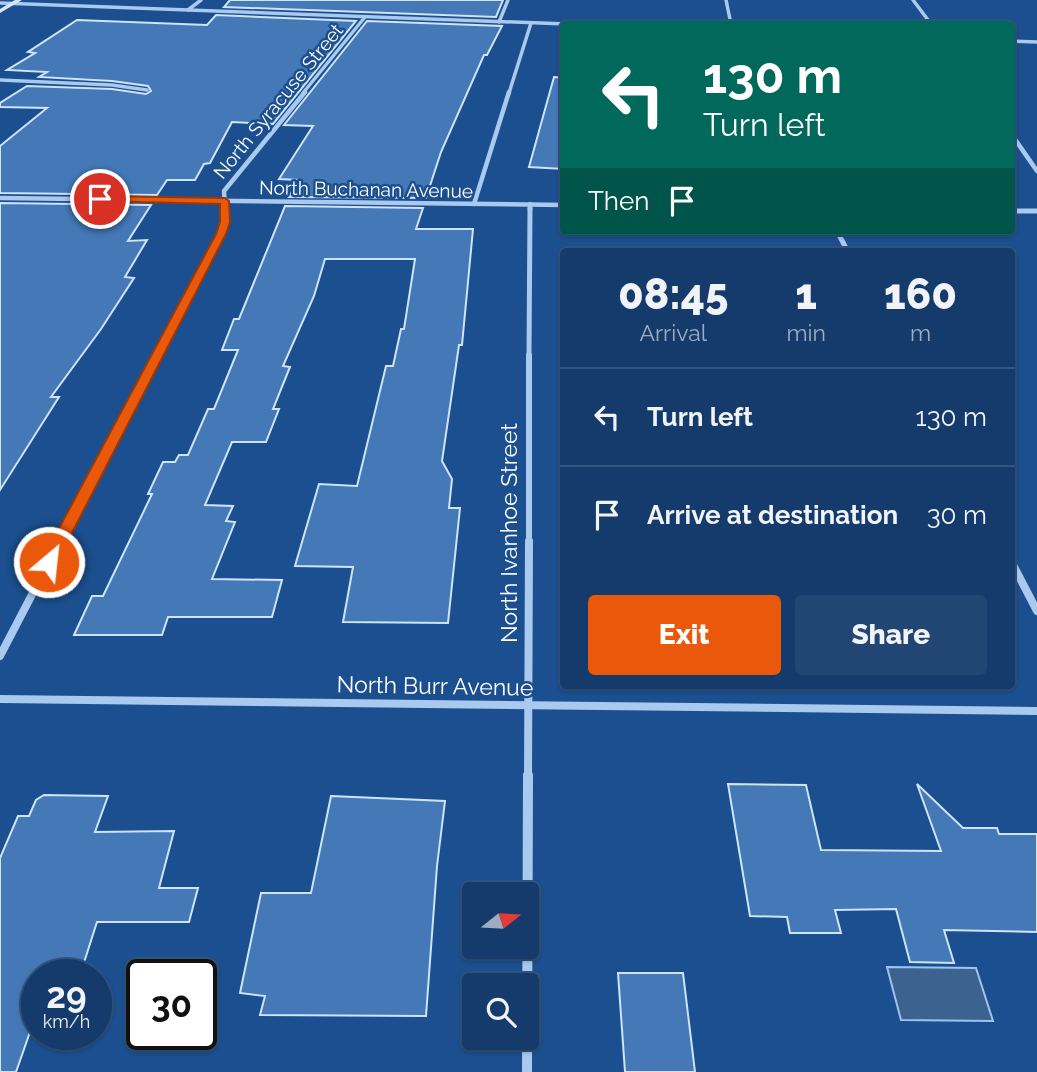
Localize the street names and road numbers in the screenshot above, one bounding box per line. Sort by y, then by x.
street label: North Syracuse Street [209,19,348,183]
street label: North Buchanan Avenue [259,176,473,202]
street label: North Ivanhoe Street [495,423,522,643]
street label: North Burr Avenue [336,670,534,701]

